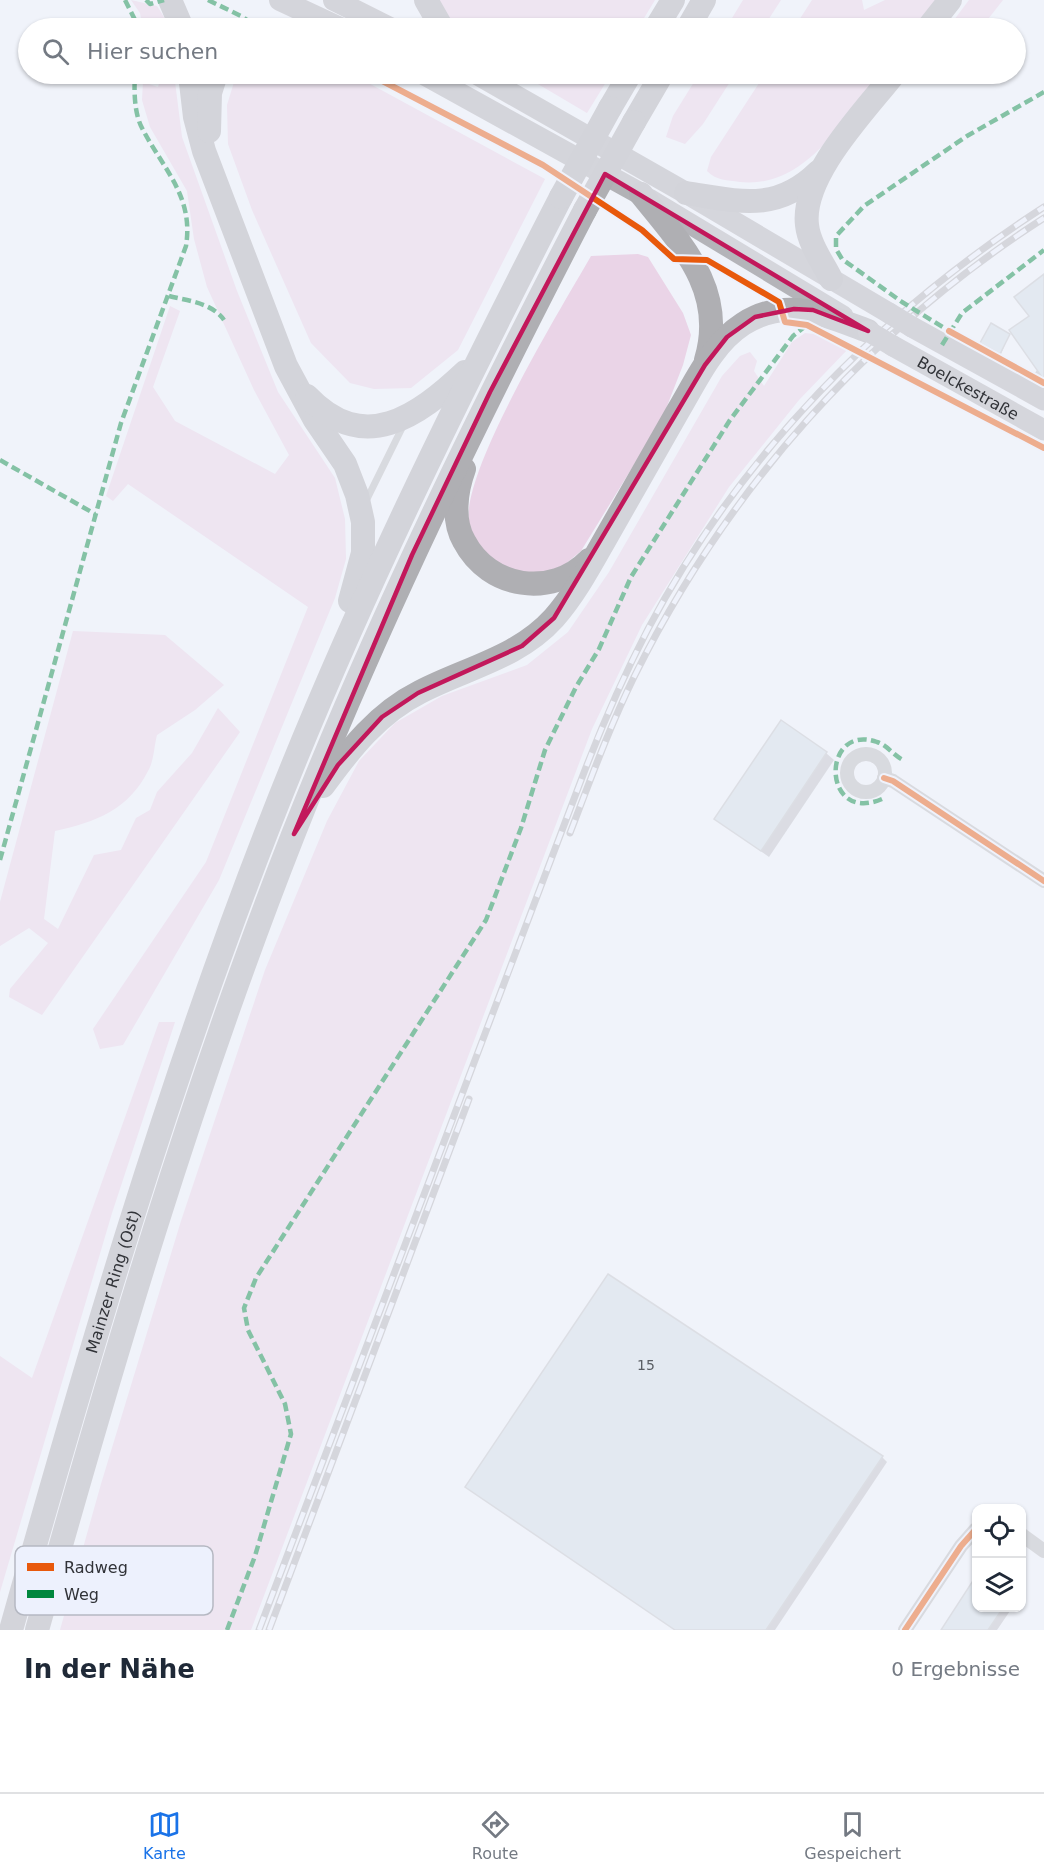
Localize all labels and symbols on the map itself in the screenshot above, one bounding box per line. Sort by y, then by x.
street label: Boelckestraße [914,352,1022,424]
street label: Mainzer Ring (Ost) [82,1208,144,1356]
house number: 15 [637,1357,655,1373]
legend [15,1546,213,1615]
text: Radweg [64,1558,128,1577]
text: Weg [64,1585,99,1604]

